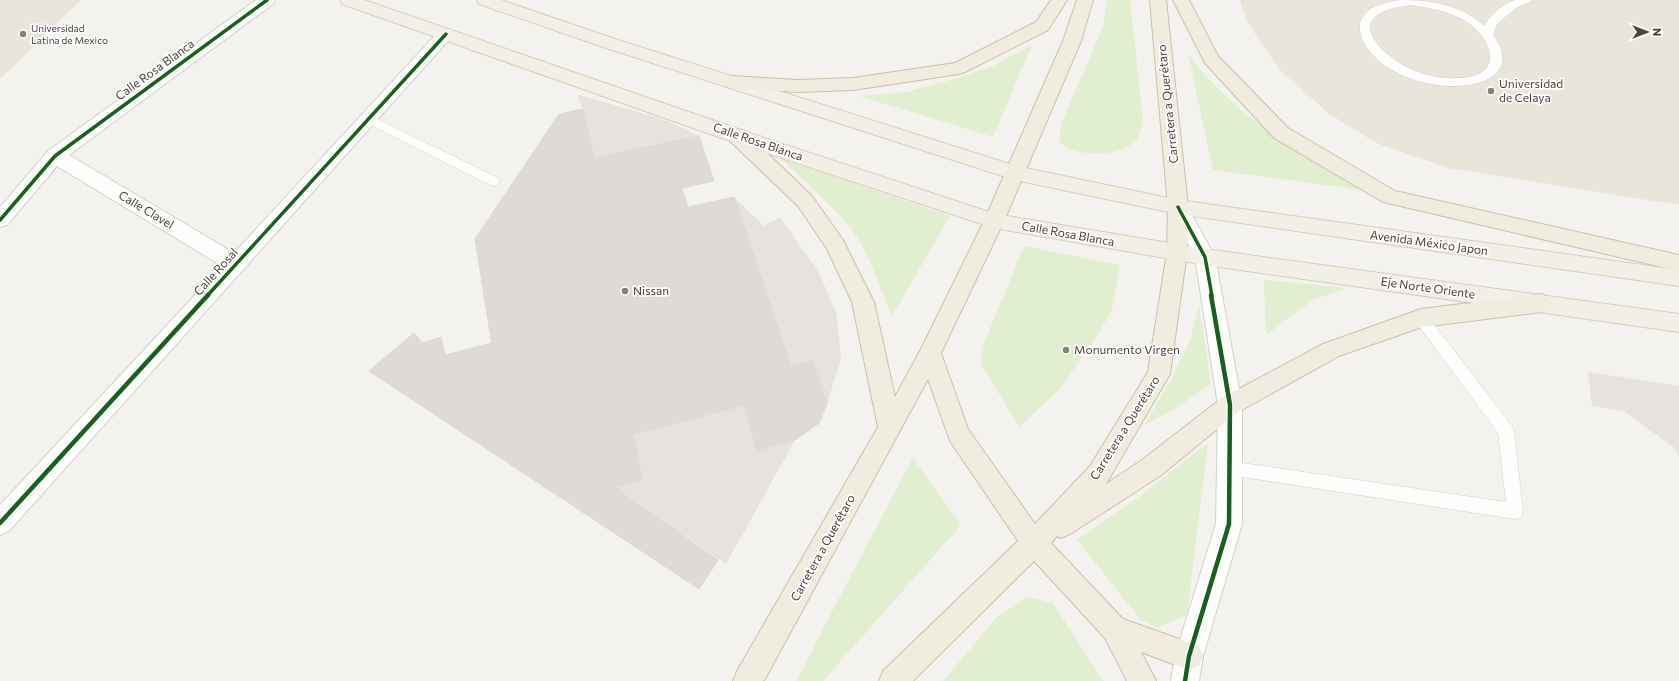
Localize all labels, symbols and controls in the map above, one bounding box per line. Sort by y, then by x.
north arrow [1627,12,1667,52]
place label: Universidad Latina de Mexico [31,22,108,46]
text: N [1651,28,1664,36]
marker: Universidad Latina de Mexico [18,29,28,39]
street label: Calle Rosa Blanca [112,36,197,103]
street label: Carretera a Querétaro [1154,44,1180,164]
place label: Universidad de Celaya [1499,76,1563,104]
marker: Universidad de Celaya [1486,86,1496,96]
street label: Calle Rosa Blanca [712,119,805,163]
street label: Calle Clavel [116,187,177,231]
street label: Calle Rosa Blanca [1021,218,1116,248]
street label: Avenida México Japon [1369,227,1489,258]
street label: Calle Rosal [190,245,240,298]
street label: Eje Norte Oriente [1380,273,1476,301]
place label: Nissan [633,283,669,297]
marker: Nissan [620,286,630,296]
place label: Monumento Virgen [1074,342,1180,356]
marker: Monumento Virgen [1061,345,1071,355]
street label: Carretera a Querétaro [1086,373,1162,482]
street label: Carretera a Querétaro [787,492,857,603]

